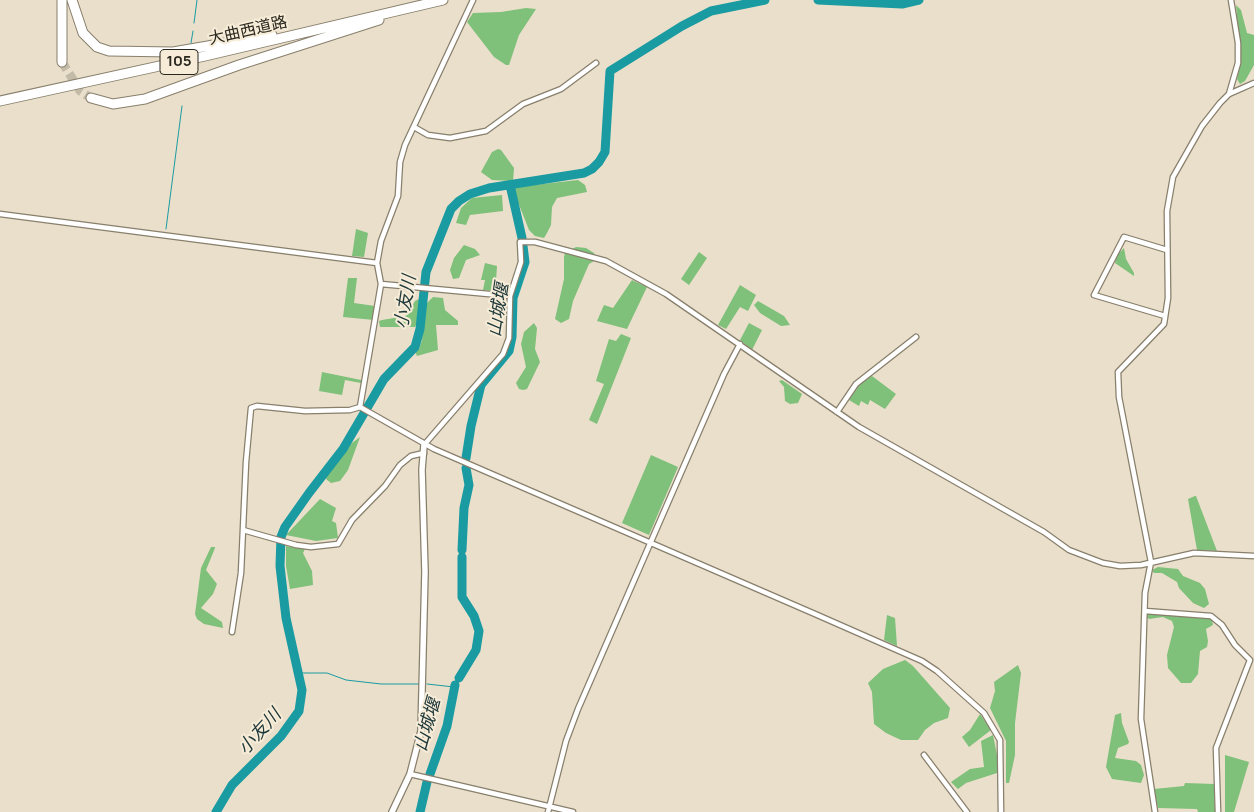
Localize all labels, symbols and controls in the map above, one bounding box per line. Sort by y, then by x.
street label: 大曲西道路 [207,13,289,49]
road number: 105 [160,50,198,74]
water label: 小友川 [391,274,421,330]
water label: 山城堰 [484,282,514,338]
water label: 山城堰 [410,696,446,754]
water label: 小友川 [234,705,286,759]

